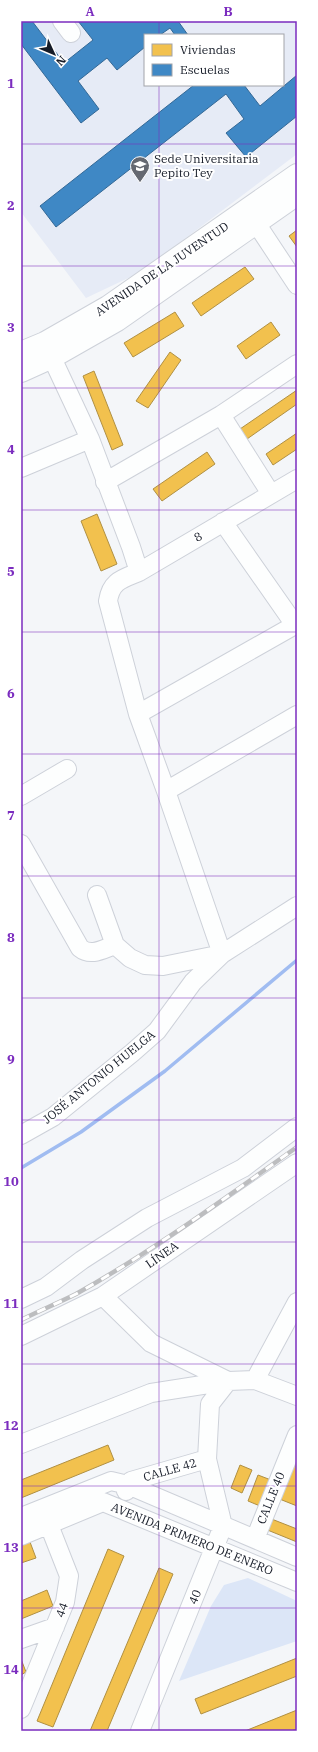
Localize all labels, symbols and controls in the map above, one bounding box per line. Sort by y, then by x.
text: A [85,3,95,20]
text: B [223,3,233,20]
north arrow [34,34,74,74]
legend [144,34,284,86]
text: Viviendas [180,42,236,57]
text: N [53,53,69,69]
text: Escuelas [180,62,230,77]
text: 1 [7,75,15,92]
place label: Sede Universitaria Pepito Tey [154,151,259,180]
school or university icon: Sede Universitaria Pepito Tey [129,155,151,183]
text: 2 [7,197,15,214]
street label: AVENIDA DE LA JUVENTUD [92,218,231,319]
text: 3 [7,319,15,336]
text: 4 [7,441,15,458]
street label: 8 [191,528,205,545]
text: 5 [7,563,15,580]
text: 6 [7,685,15,702]
text: 7 [7,807,15,824]
text: 8 [7,929,15,946]
street label: JOSÉ ANTONIO HUELGA [40,1026,158,1127]
text: 9 [7,1051,15,1068]
text: 10 [3,1173,19,1190]
street label: LÍNEA [142,1238,182,1271]
text: 11 [3,1295,19,1312]
text: 12 [3,1417,19,1434]
street label: CALLE 42 [141,1455,198,1484]
street label: CALLE 40 [253,1470,288,1526]
street label: AVENIDA PRIMERO DE ENERO [109,1499,275,1578]
text: 13 [3,1539,19,1556]
street label: 40 [185,1587,204,1606]
street label: 44 [52,1600,71,1619]
text: 14 [3,1661,19,1678]

